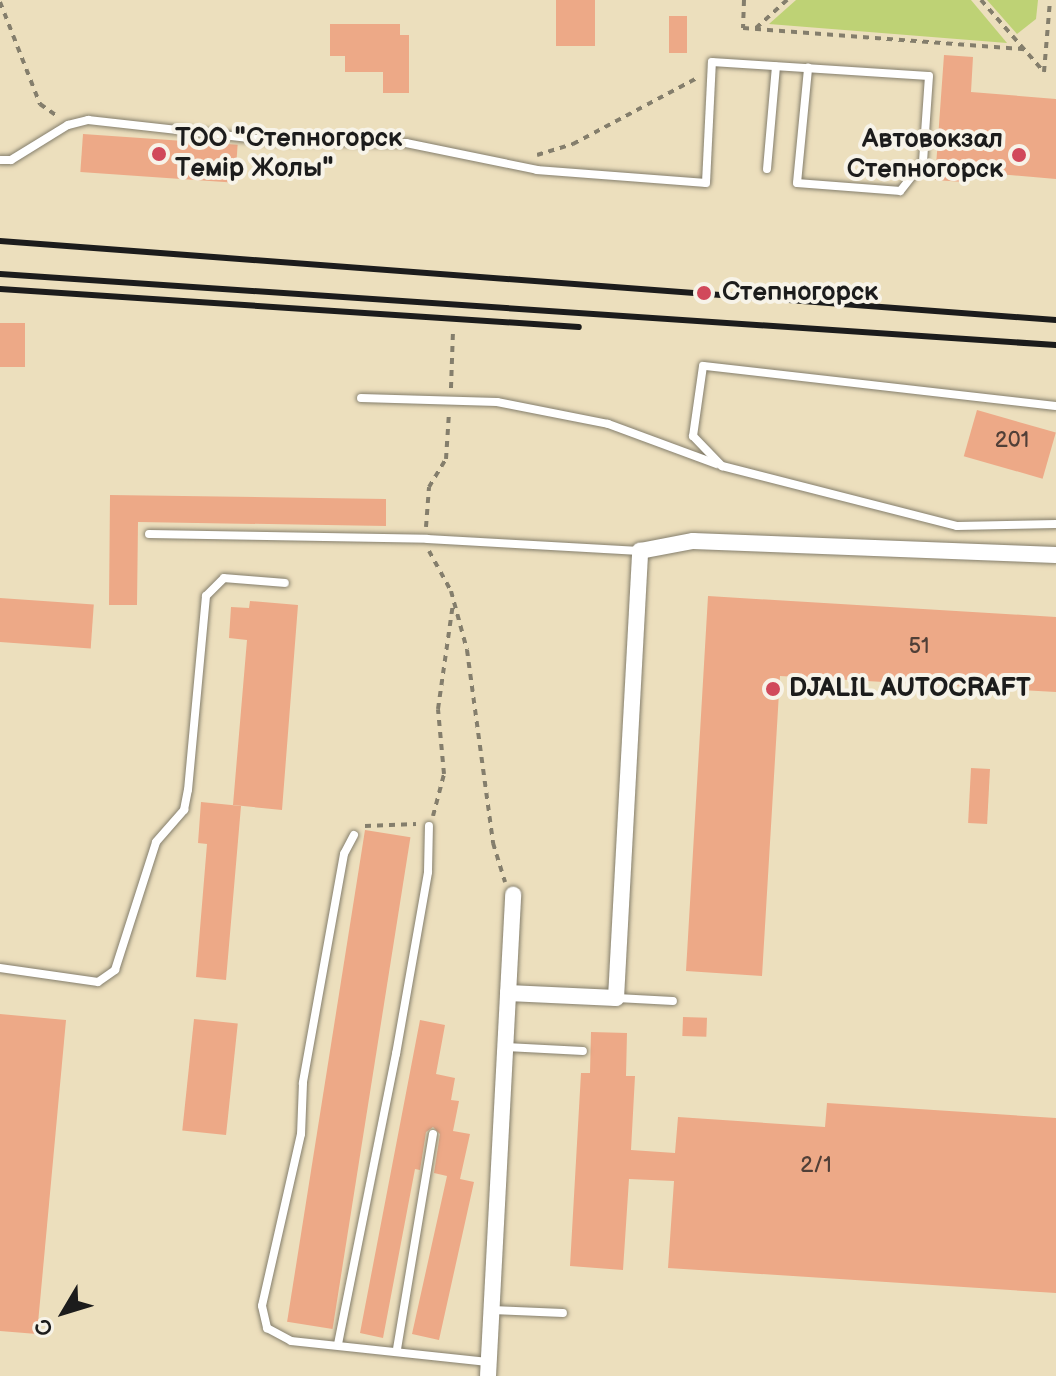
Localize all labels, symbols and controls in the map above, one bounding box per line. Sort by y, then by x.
place label: ТОО "Степногорск Темiр Жолы" [175,123,402,184]
place label: Автовокзал Степногорск [847,124,1003,186]
marker: ТОО "Степногорск Темiр Жолы" [150,145,168,163]
marker: Автовокзал Степногорск [1010,146,1028,164]
place label: Степногорск [722,277,878,309]
marker: Степногорск [693,282,715,304]
house number: 201 [995,428,1029,454]
house number: 51 [908,634,930,660]
place label: DJALIL AUTOCRAFT [789,673,1031,705]
marker: DJALIL AUTOCRAFT [764,680,782,698]
house number: 2/1 [800,1153,832,1179]
north arrow [24,1272,104,1352]
text: С [29,1313,60,1341]

